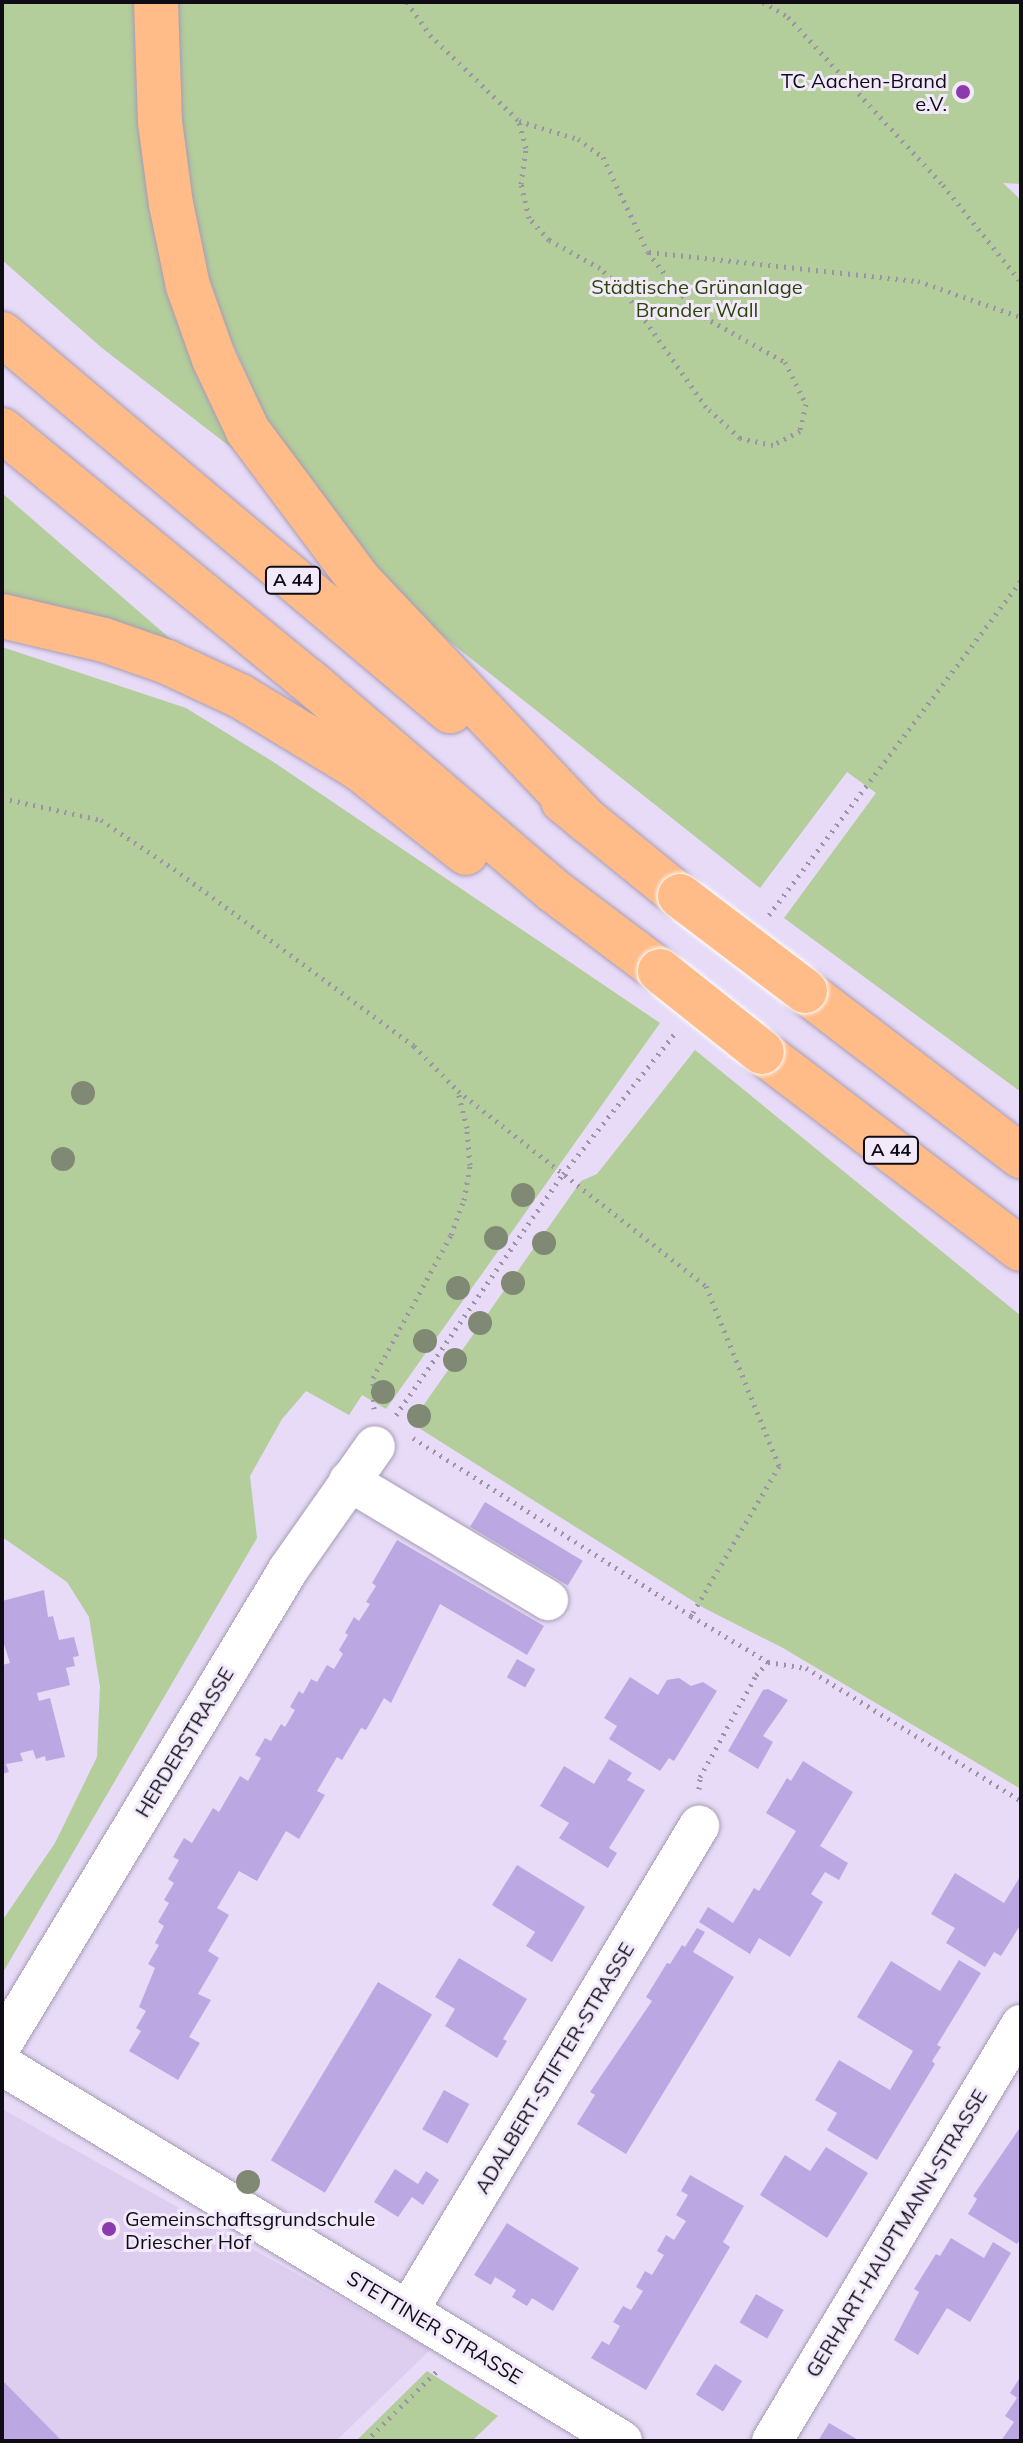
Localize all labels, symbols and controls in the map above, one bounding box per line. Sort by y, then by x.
place label: TC Aachen-Brand e.V. [781,68,947,115]
marker: TC Aachen-Brand e.V. [954,83,972,101]
park label: Städtische Grünanlage Brander Wall [591,275,803,322]
road number: A 44 [263,566,323,594]
road number: A 44 [861,1136,921,1164]
street label: HERDERSTRASSE [130,1663,238,1821]
street label: ADALBERT-STIFTER-STRASSE [469,1938,639,2198]
street label: GERHART-HAUPTMANN-STRASSE [800,2085,992,2381]
place label: Gemeinschaftsgrundschule Driescher Hof [125,2206,375,2253]
marker: Gemeinschaftsgrundschule Driescher Hof [100,2220,118,2238]
street label: STETTINER STRASSE [343,2265,527,2389]

